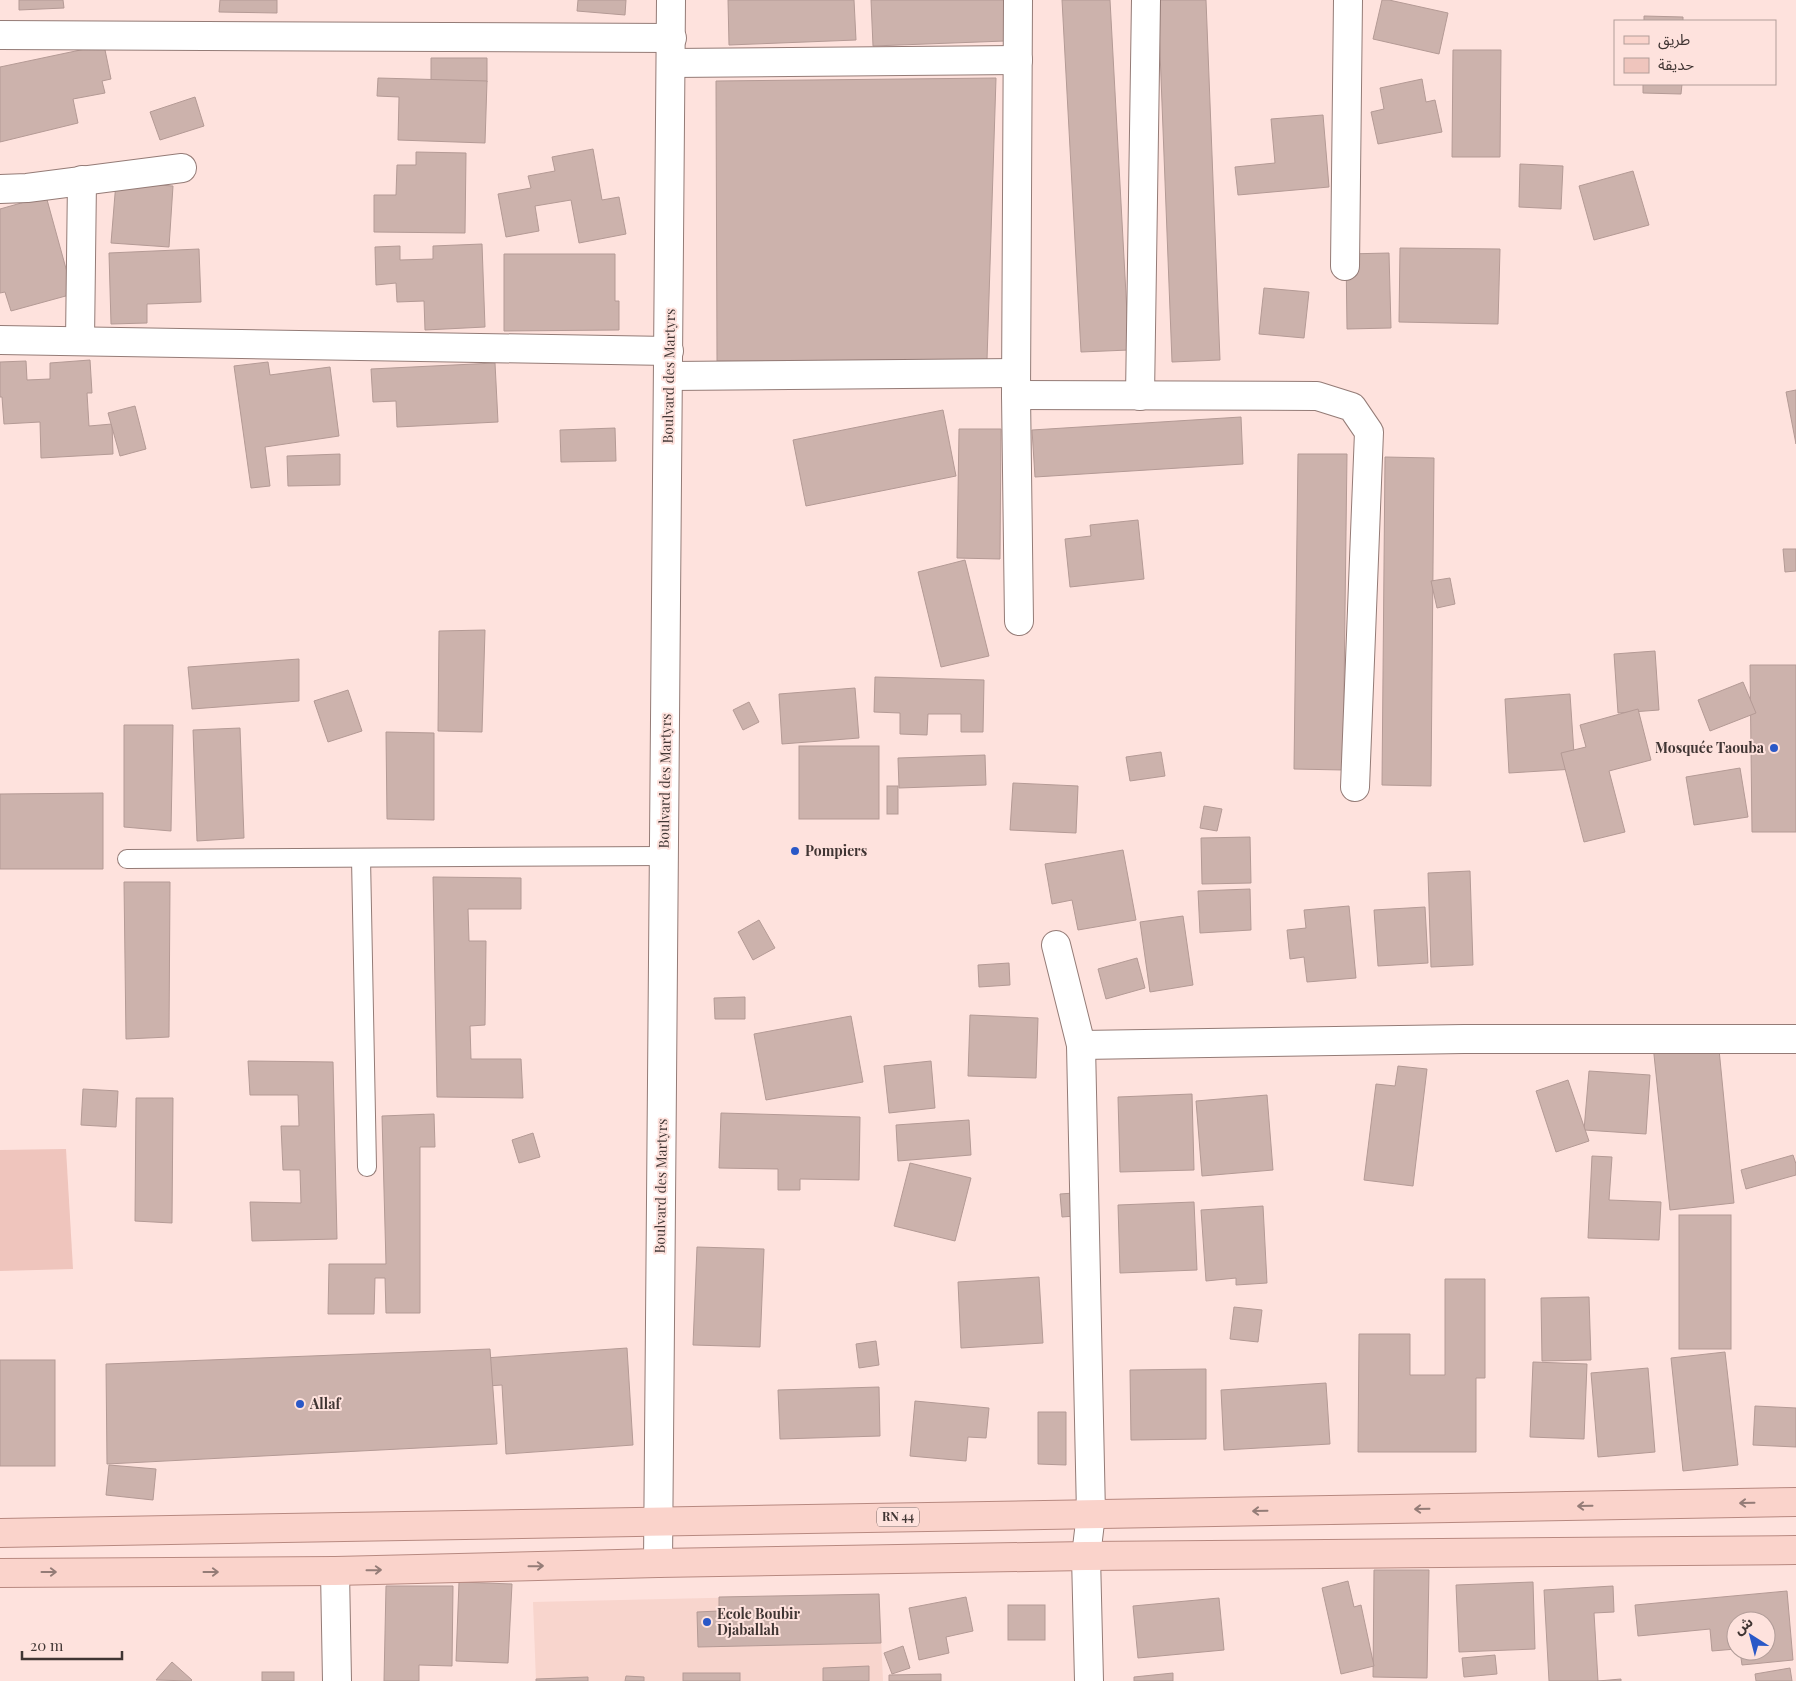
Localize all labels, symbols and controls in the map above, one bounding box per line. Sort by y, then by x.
legend [1614,20,1776,85]
text: طريق [1658,29,1690,50]
text: حديقة [1658,54,1694,74]
street label: Boulvard des Martyrs [658,309,679,443]
street label: Boulvard des Martyrs [654,714,675,848]
place label: Mosquée Taouba [1655,738,1765,757]
marker: Mosquée Taouba [1768,742,1780,754]
place label: Pompiers [805,841,867,860]
marker: Pompiers [789,845,801,857]
street label: Boulvard des Martyrs [650,1119,671,1253]
place label: Allaf [309,1394,341,1413]
marker: Allaf [294,1398,306,1410]
one-way arrow [1740,1498,1756,1508]
one-way arrow [1577,1501,1594,1511]
one-way arrow [1415,1504,1431,1514]
one-way arrow [1252,1507,1268,1516]
road number: RN 44 [877,1508,919,1526]
one-way arrow [528,1561,544,1571]
one-way arrow [365,1565,381,1575]
one-way arrow [40,1567,56,1577]
one-way arrow [202,1567,219,1577]
place label: Ecole Boubir Djaballah [717,1604,800,1639]
north arrow [1726,1611,1776,1661]
text: ش [1730,1612,1756,1638]
marker: Ecole Boubir Djaballah [701,1616,713,1628]
scale bar [22,1628,122,1660]
text: 20 m [30,1635,64,1655]

